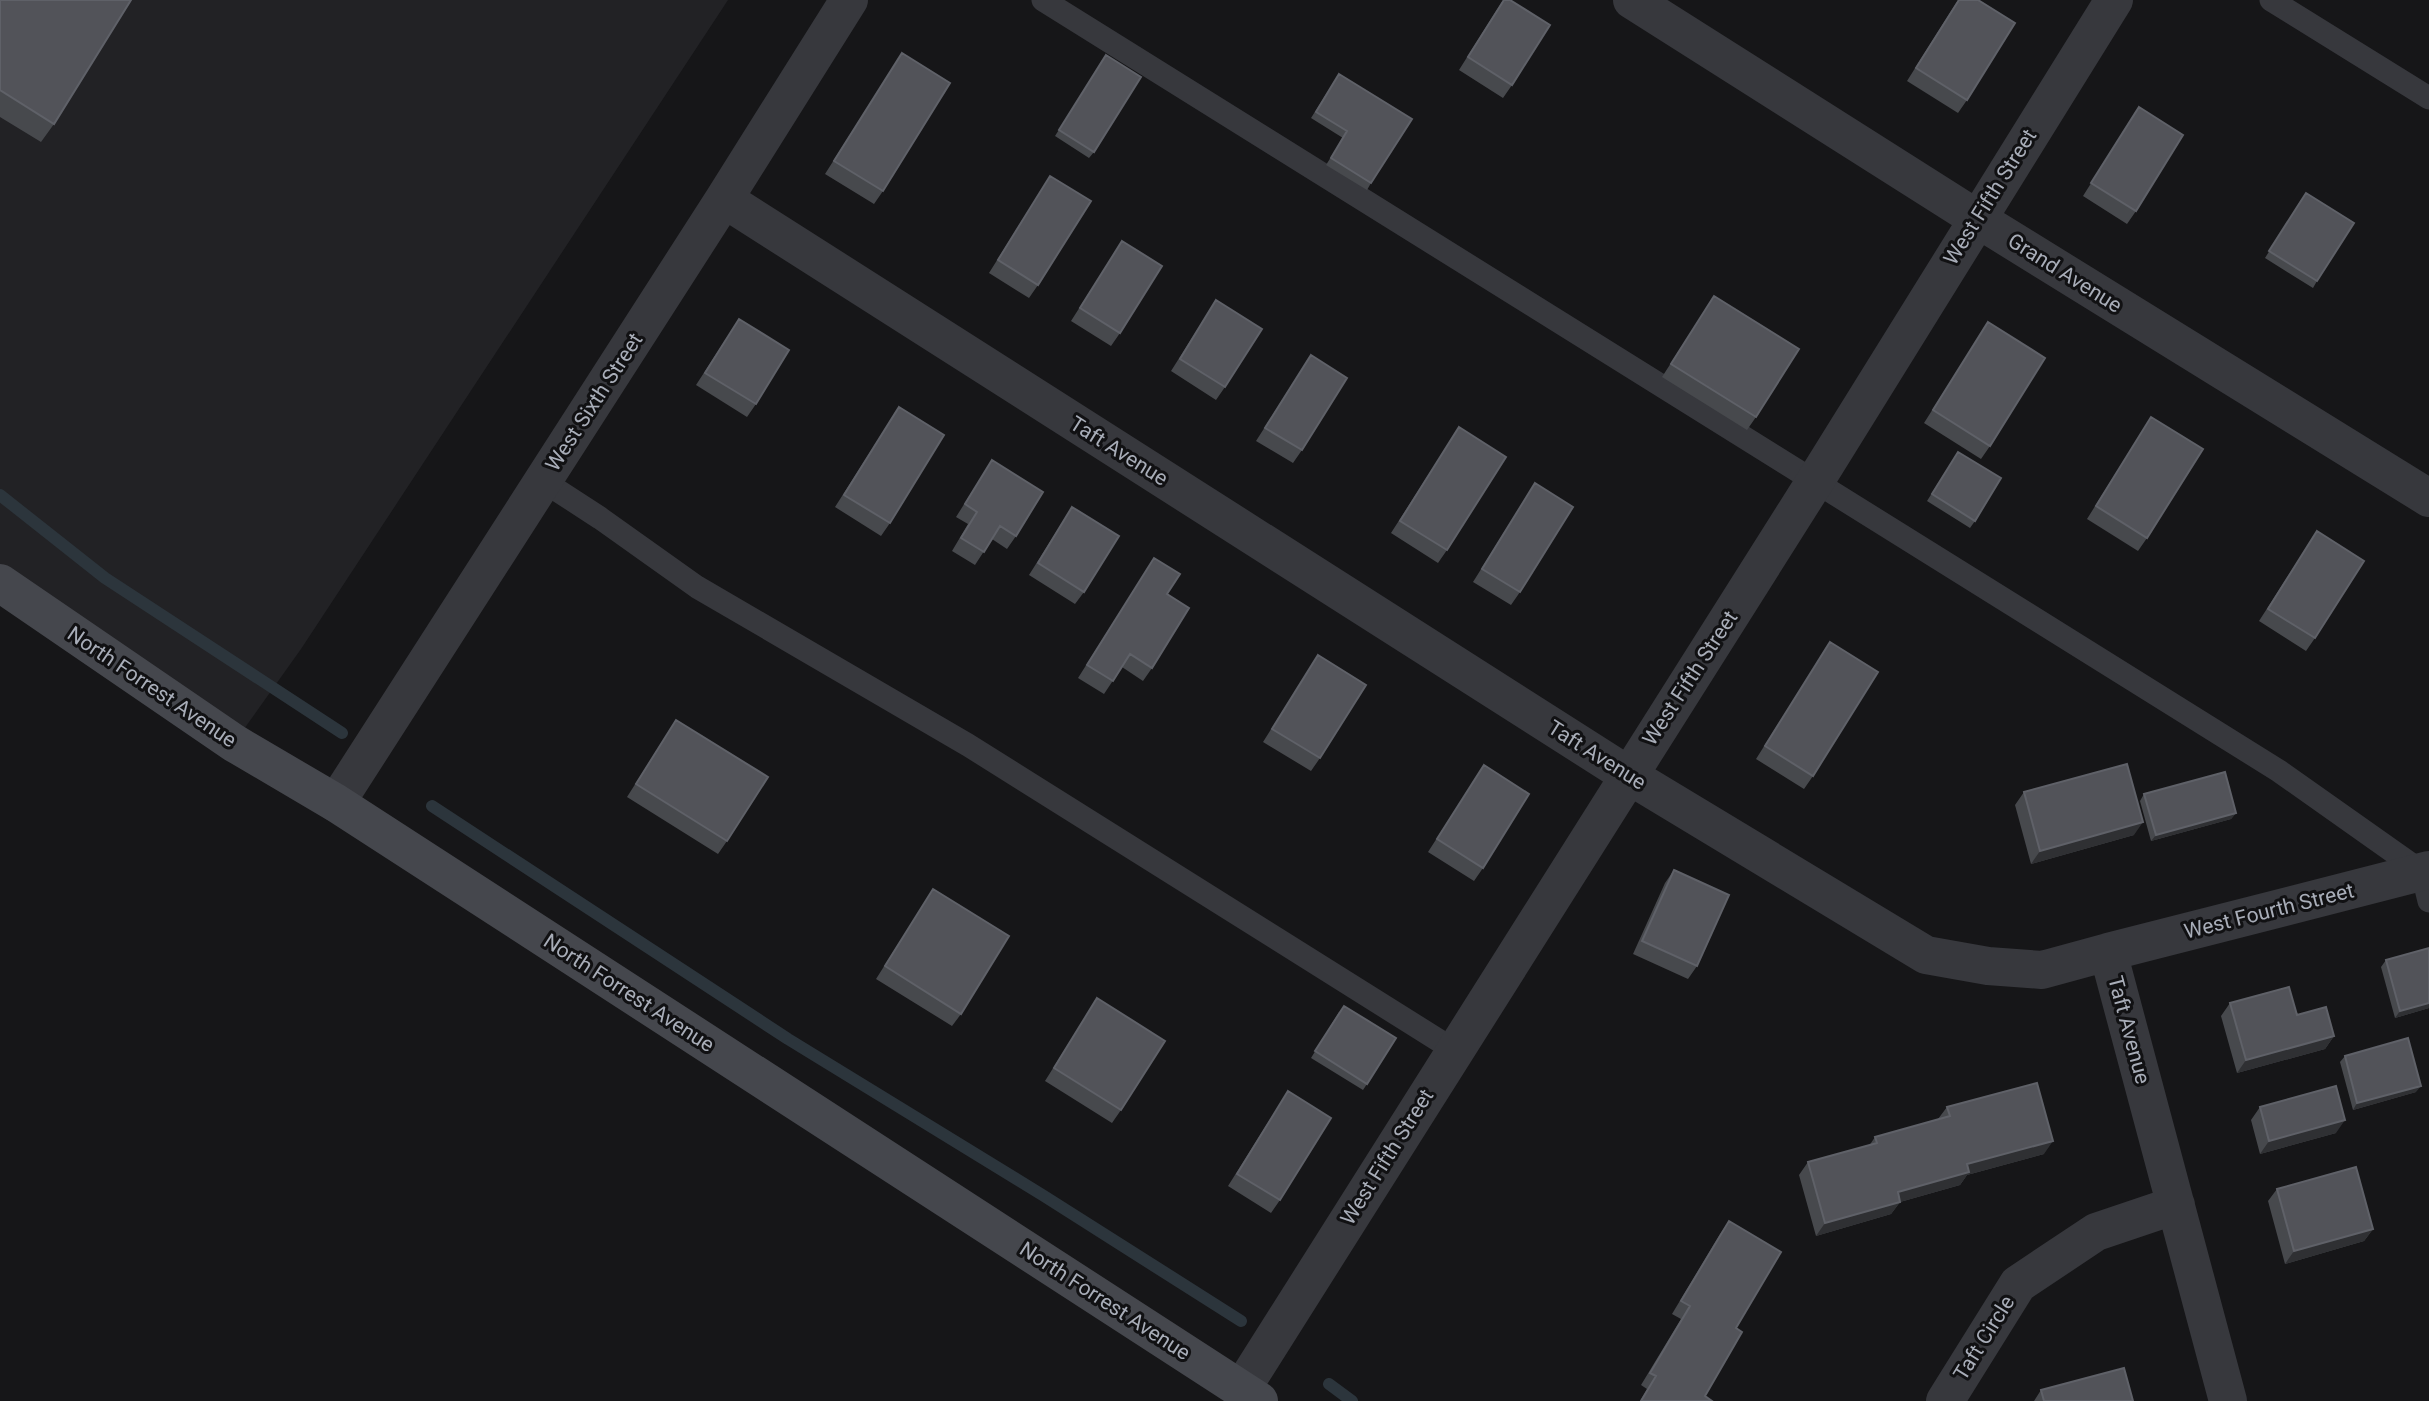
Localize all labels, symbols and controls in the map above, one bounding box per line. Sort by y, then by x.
street label: West Fifth Street [1939,125,2041,269]
street label: Grand Avenue [2004,228,2126,318]
street label: West Sixth Street [541,329,648,475]
street label: Taft Avenue [1066,411,1172,491]
street label: West Fifth Street [1638,606,1742,750]
street label: North Forrest Avenue [63,622,241,752]
street label: Taft Avenue [1544,715,1650,795]
street label: West Fourth Street [2182,878,2356,944]
street label: North Forrest Avenue [539,929,719,1057]
street label: Taft Avenue [2103,973,2155,1087]
street label: West Fifth Street [1336,1085,1438,1229]
street label: North Forrest Avenue [1015,1237,1195,1365]
street label: Taft Circle [1949,1291,2019,1385]

